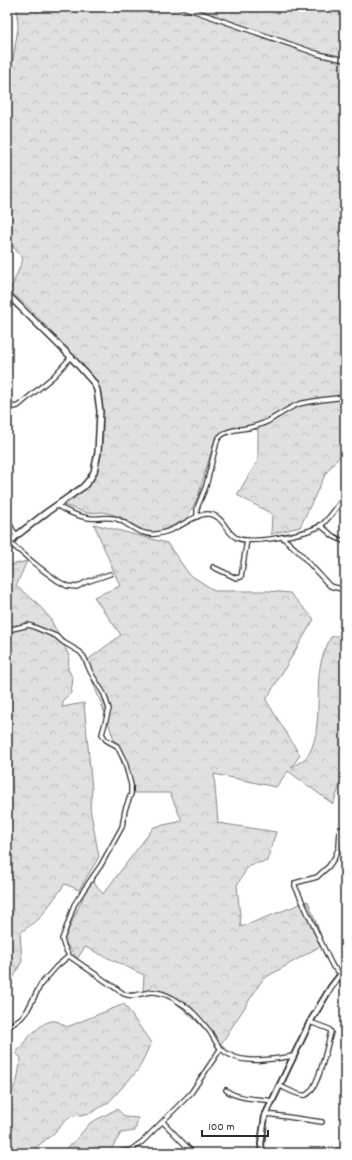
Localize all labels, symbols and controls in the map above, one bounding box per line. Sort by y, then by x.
scale bar [202,1112,268,1138]
text: 100 m [208,1119,235,1136]

